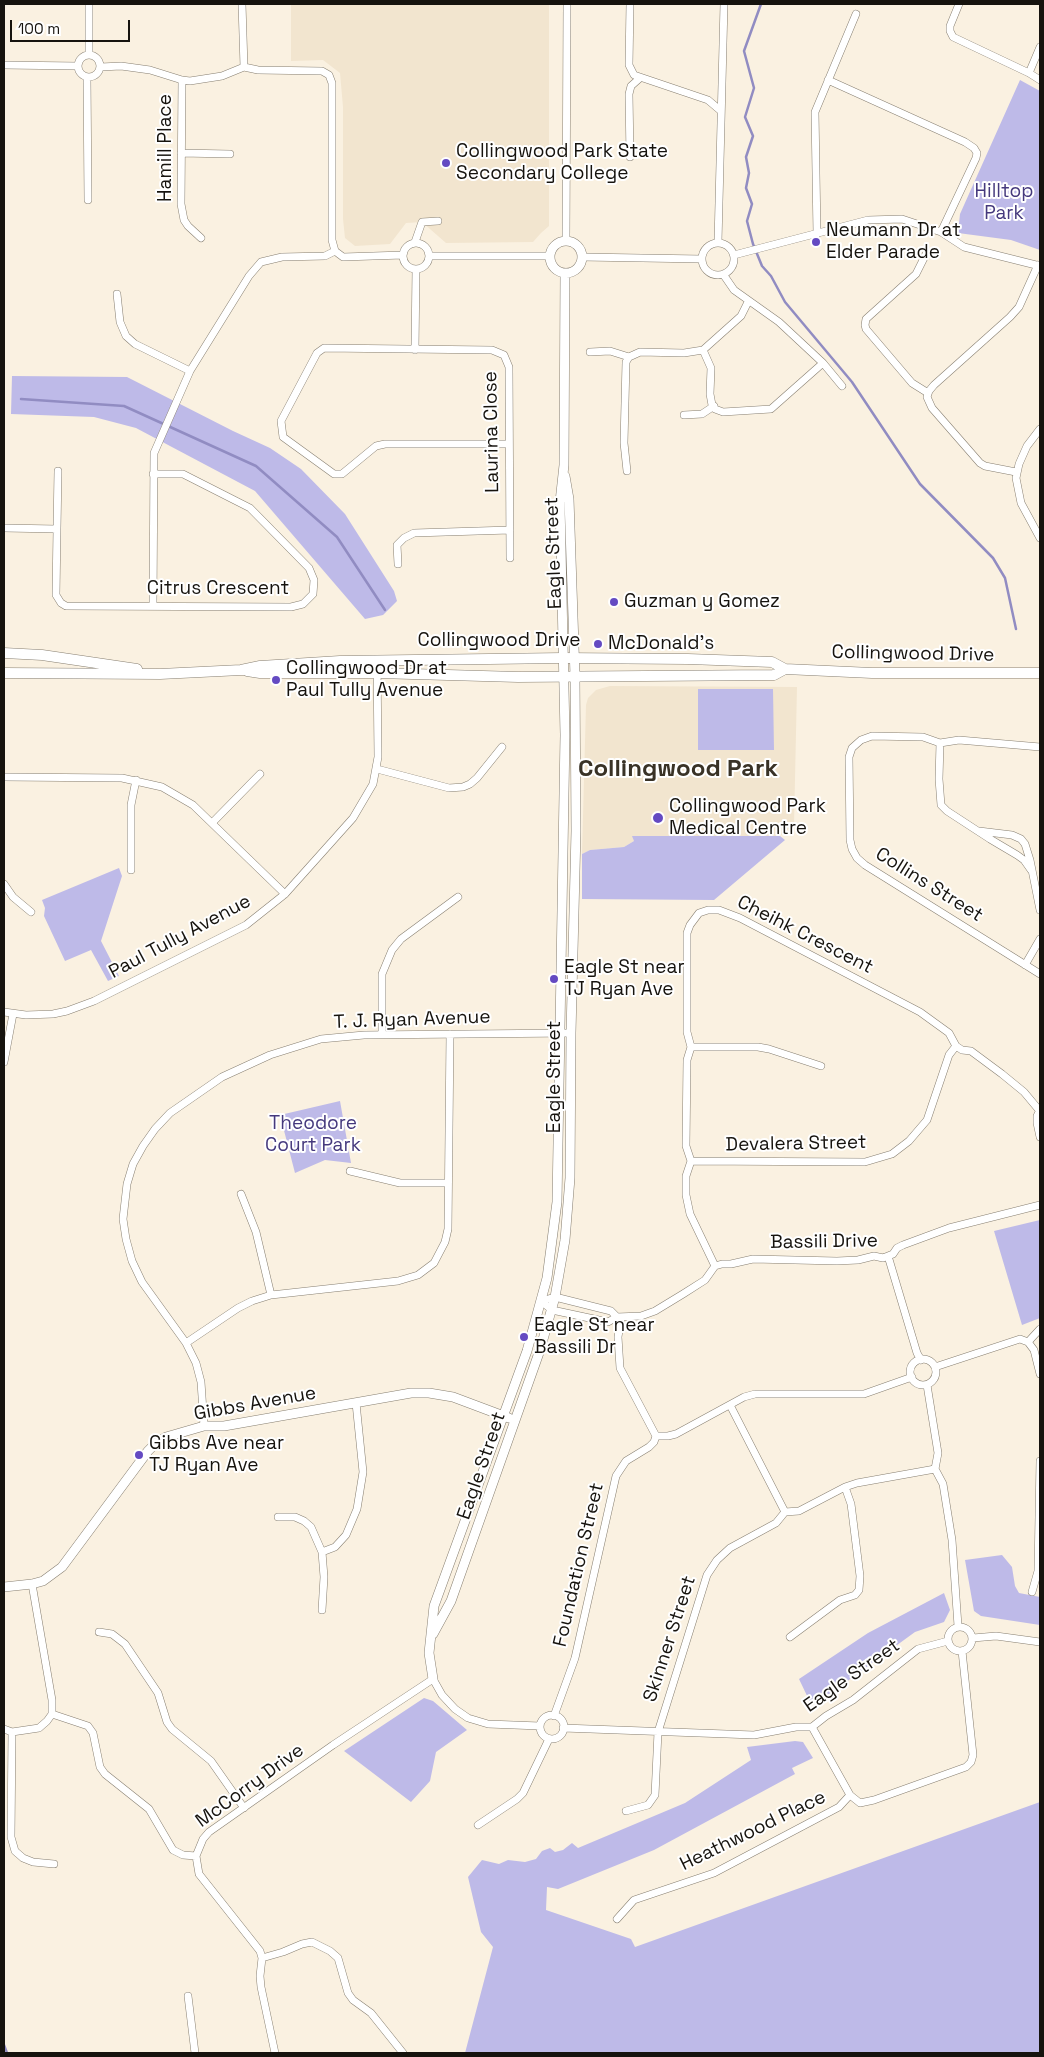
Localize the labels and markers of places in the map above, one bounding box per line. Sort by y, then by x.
place label: Collingwood Park State Secondary College [456,141,668,185]
marker: Collingwood Park State Secondary College [440,157,452,169]
place label: Neumann Dr at Elder Parade [826,220,961,264]
marker: Neumann Dr at Elder Parade [810,236,822,248]
place label: Guzman y Gomez [624,591,780,613]
marker: Guzman y Gomez [608,596,620,608]
place label: McDonald's [608,633,714,655]
marker: McDonald's [592,638,604,650]
place label: Collingwood Dr at Paul Tully Avenue [286,658,447,702]
marker: Collingwood Dr at Paul Tully Avenue [270,674,282,686]
place label: Collingwood Park Medical Centre [669,796,826,840]
marker: Collingwood Park Medical Centre [651,811,665,825]
place label: Eagle St near TJ Ryan Ave [564,957,685,1001]
marker: Eagle St near TJ Ryan Ave [548,973,560,985]
place label: Eagle St near Bassili Dr [534,1315,655,1359]
marker: Eagle St near Bassili Dr [518,1331,530,1343]
place label: Gibbs Ave near TJ Ryan Ave [149,1433,284,1477]
marker: Gibbs Ave near TJ Ryan Ave [133,1449,145,1461]

